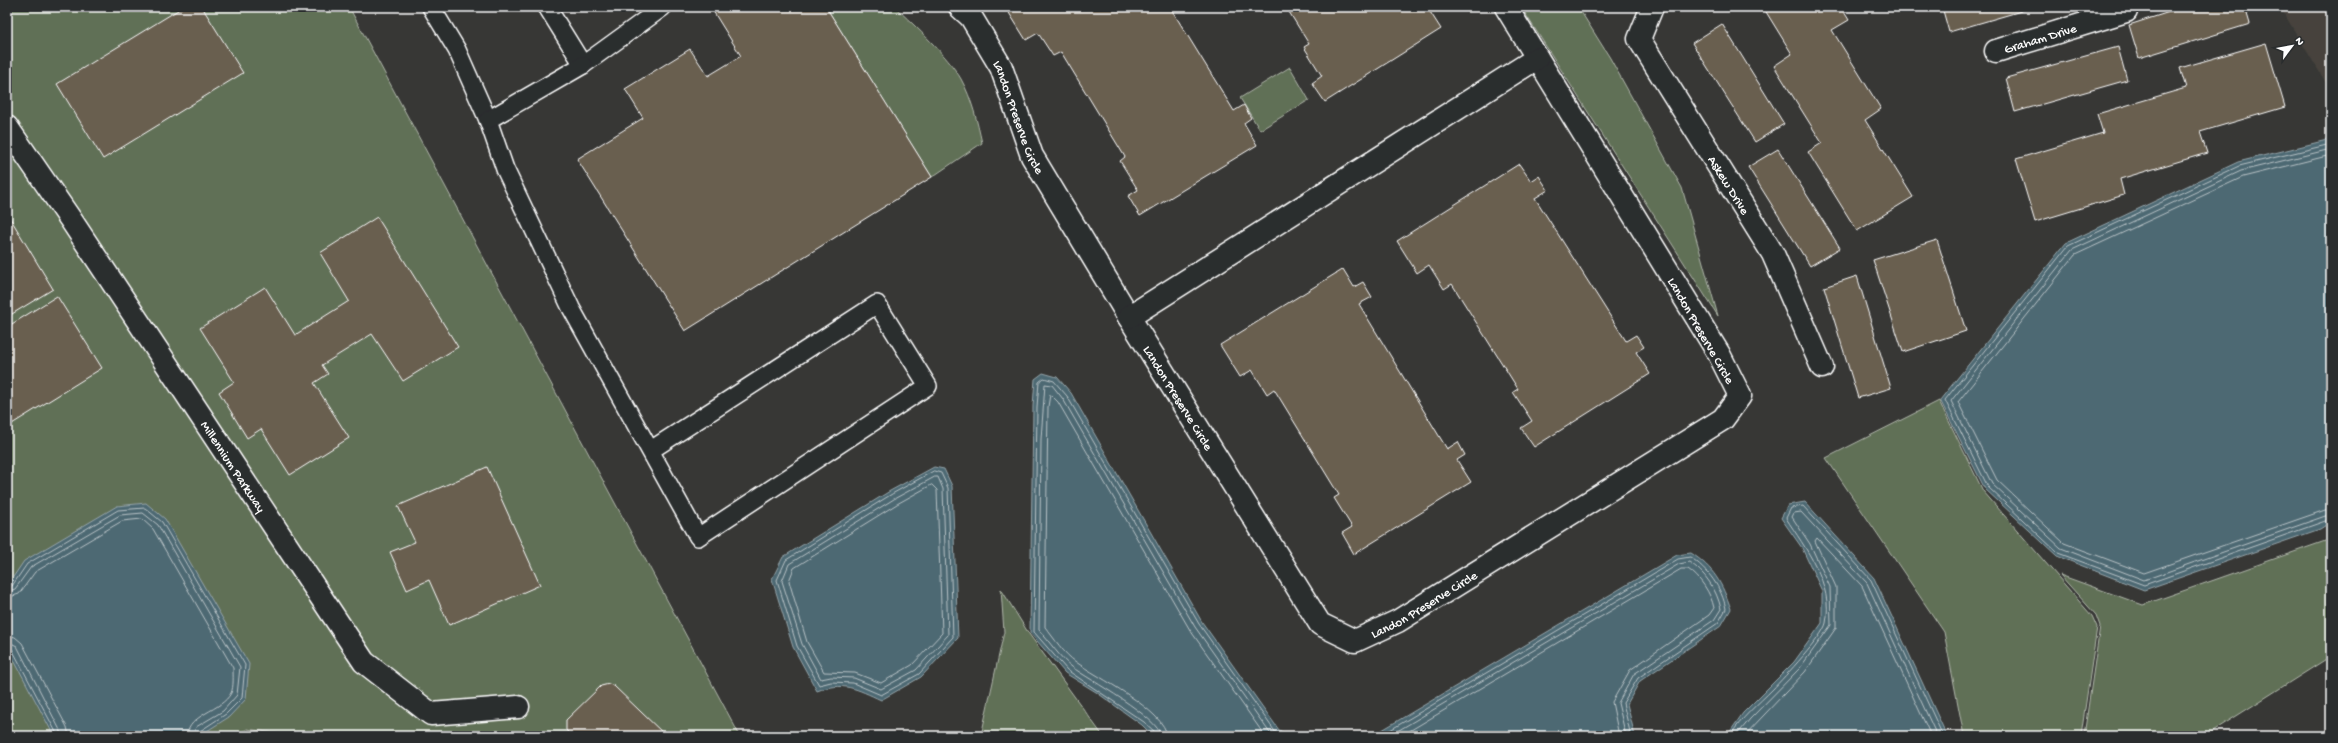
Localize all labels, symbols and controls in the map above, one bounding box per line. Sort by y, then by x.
street label: Graham Drive [2003,22,2079,58]
north arrow [2272,26,2312,66]
text: N [2292,36,2306,48]
street label: Landon Preserve Circle [989,58,1046,178]
street label: Askew Drive [1704,154,1752,218]
street label: Landon Preserve Circle [1663,275,1737,387]
street label: Landon Preserve Circle [1139,344,1215,454]
street label: Millennium Parkway [196,419,268,516]
street label: Landon Preserve Circle [1369,569,1481,643]

